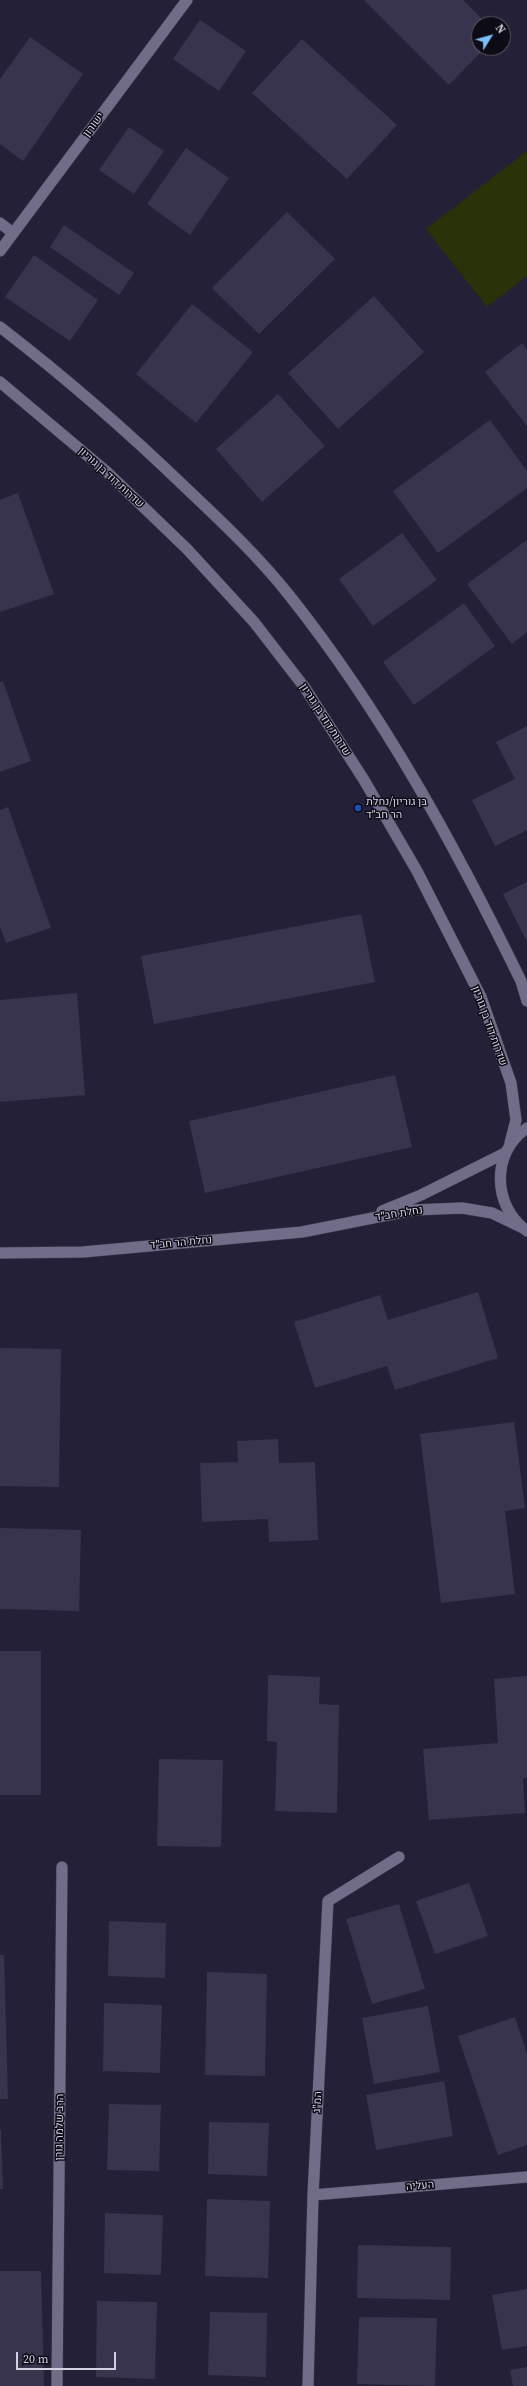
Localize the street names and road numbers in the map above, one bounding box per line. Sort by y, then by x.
street label: ישורון [81,110,107,140]
street label: שדרות דוד בן גוריון [75,445,147,511]
street label: שדרות דוד בן גוריון [297,681,353,759]
street label: שדרות דוד בן גוריון [468,984,510,1068]
street label: נחלת חב"ד [374,1204,424,1224]
street label: נחלת הר חב"ד [149,1234,213,1252]
street label: המ"ג [311,2091,325,2113]
street label: הרב שלמה גורן [53,2094,67,2160]
street label: העליה [405,2178,435,2194]

